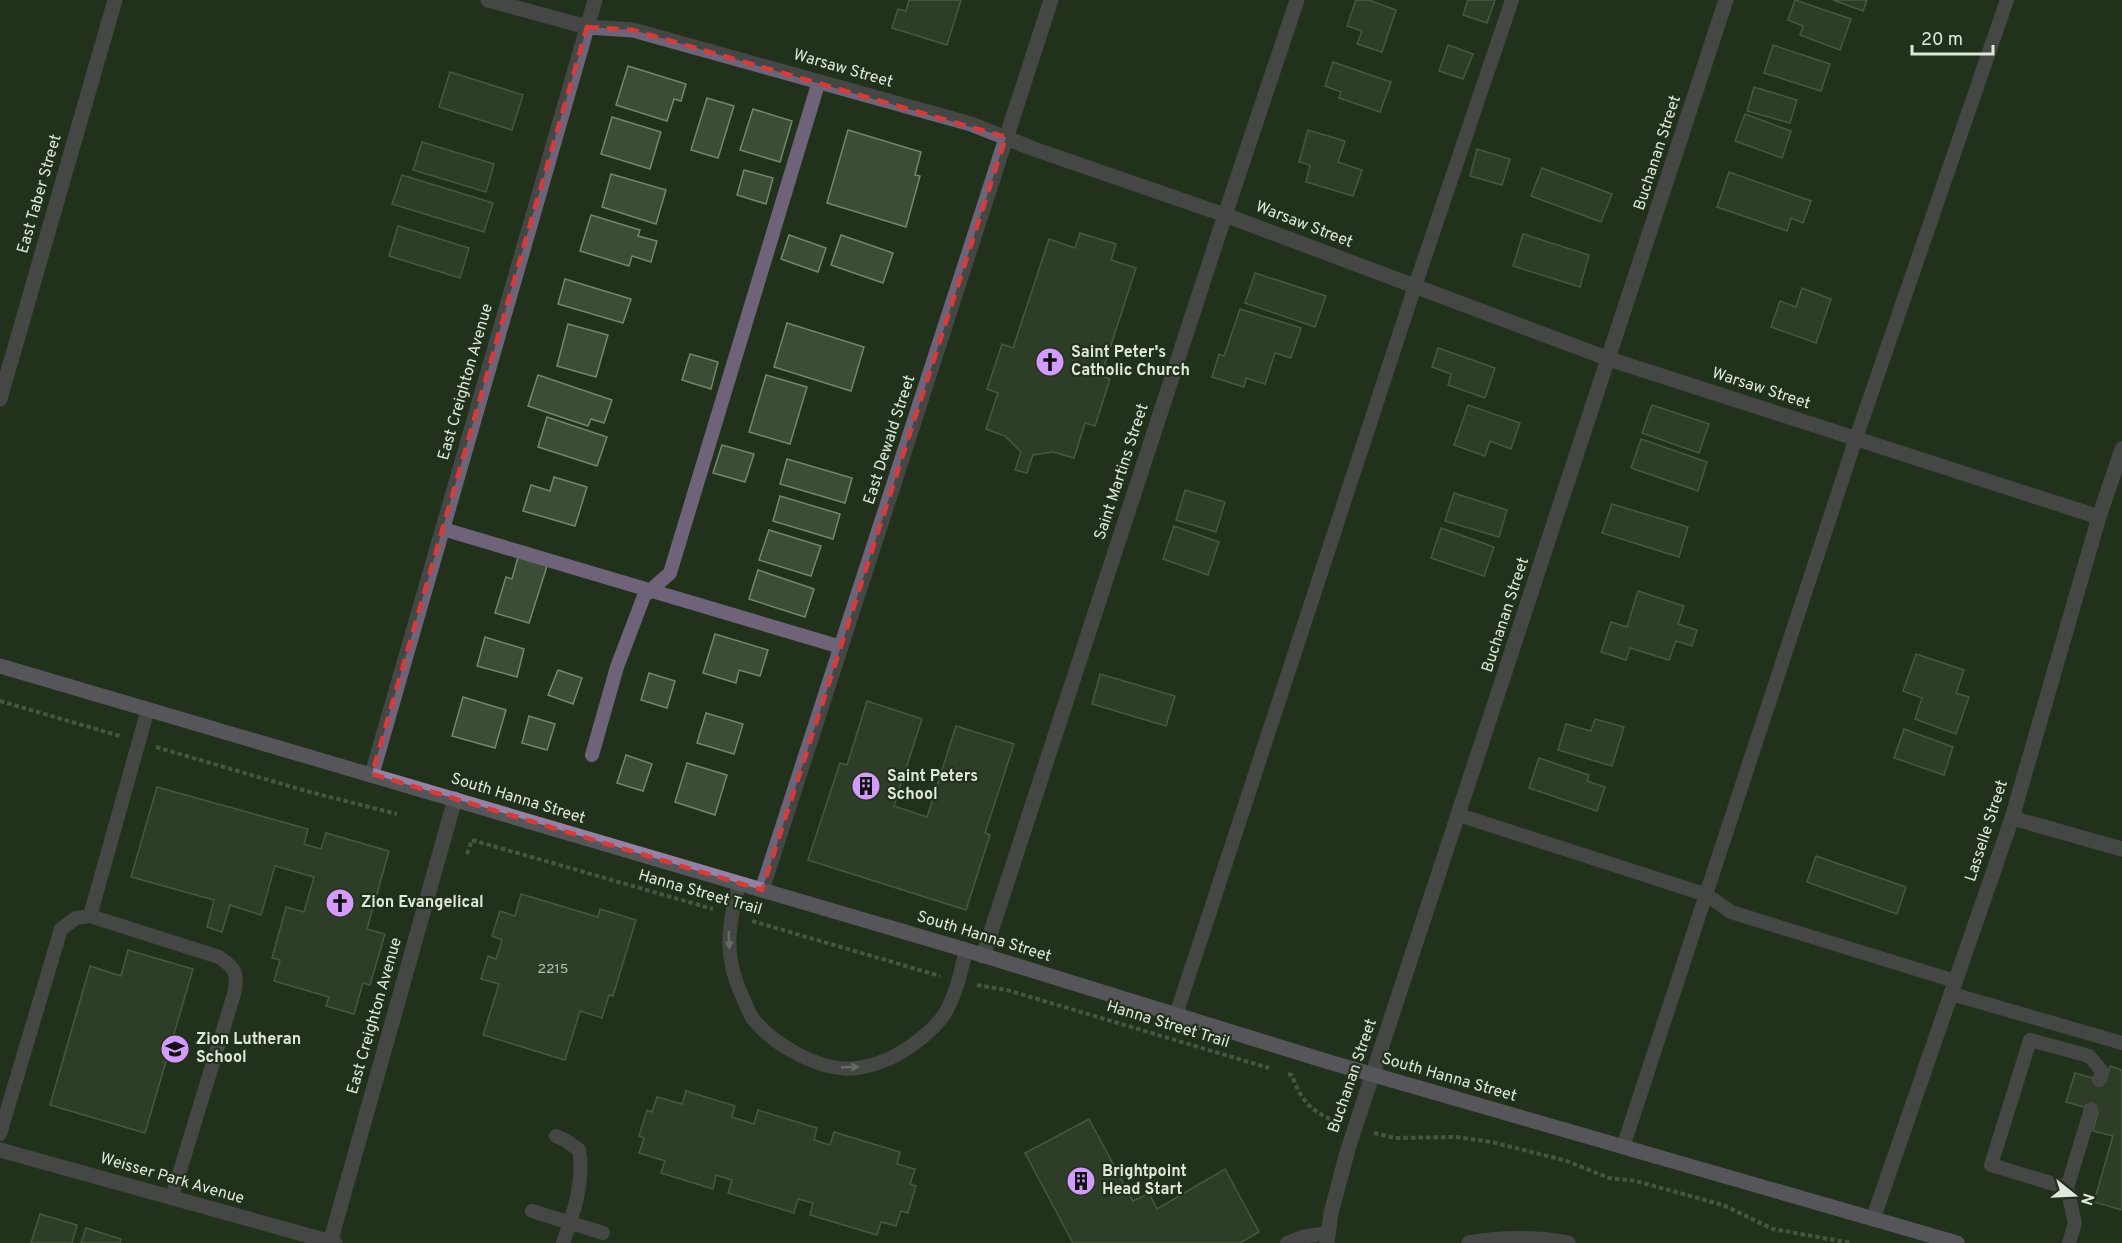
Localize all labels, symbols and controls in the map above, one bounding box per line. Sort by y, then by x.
scale bar [1912,18,1993,56]
text: 20 m [1921,29,1963,52]
street label: Warsaw Street [791,45,895,93]
street label: Buchanan Street [1630,93,1686,213]
street label: East Taber Street [13,132,67,256]
street label: Warsaw Street [1253,197,1355,253]
street label: East Creighton Avenue [434,301,498,463]
place label: Saint Peter's Catholic Church [1071,343,1190,381]
church icon: Saint Peter's Catholic Church [1034,346,1066,378]
street label: Warsaw Street [1709,364,1813,414]
street label: East Dewald Street [860,373,920,507]
street label: Saint Martins Street [1091,401,1153,543]
street label: Buchanan Street [1478,555,1534,675]
place label: Saint Peters School [887,767,978,805]
street label: South Hanna Street [448,769,588,829]
building icon: Saint Peters School [850,770,882,802]
street label: Lasselle Street [1961,778,2013,884]
street label: Hanna Street Trail [636,866,764,920]
church icon: Zion Evangelical [324,887,356,919]
place label: Zion Evangelical [361,893,484,913]
street label: South Hanna Street [914,907,1054,967]
one-way arrow [725,931,734,950]
street label: East Creighton Avenue [343,935,407,1097]
house number: 2215 [537,961,569,978]
street label: Hanna Street Trail [1104,997,1232,1053]
street label: Buchanan Street [1324,1016,1382,1136]
place label: Zion Lutheran School [196,1030,301,1068]
school or university icon: Zion Lutheran School [159,1033,191,1065]
street label: South Hanna Street [1379,1049,1519,1107]
one-way arrow [841,1062,860,1072]
street label: Weisser Park Avenue [98,1149,246,1209]
place label: Brightpoint Head Start [1102,1162,1187,1200]
building icon: Brightpoint Head Start [1065,1165,1097,1197]
north arrow [2044,1165,2104,1225]
text: N [2075,1190,2098,1208]

